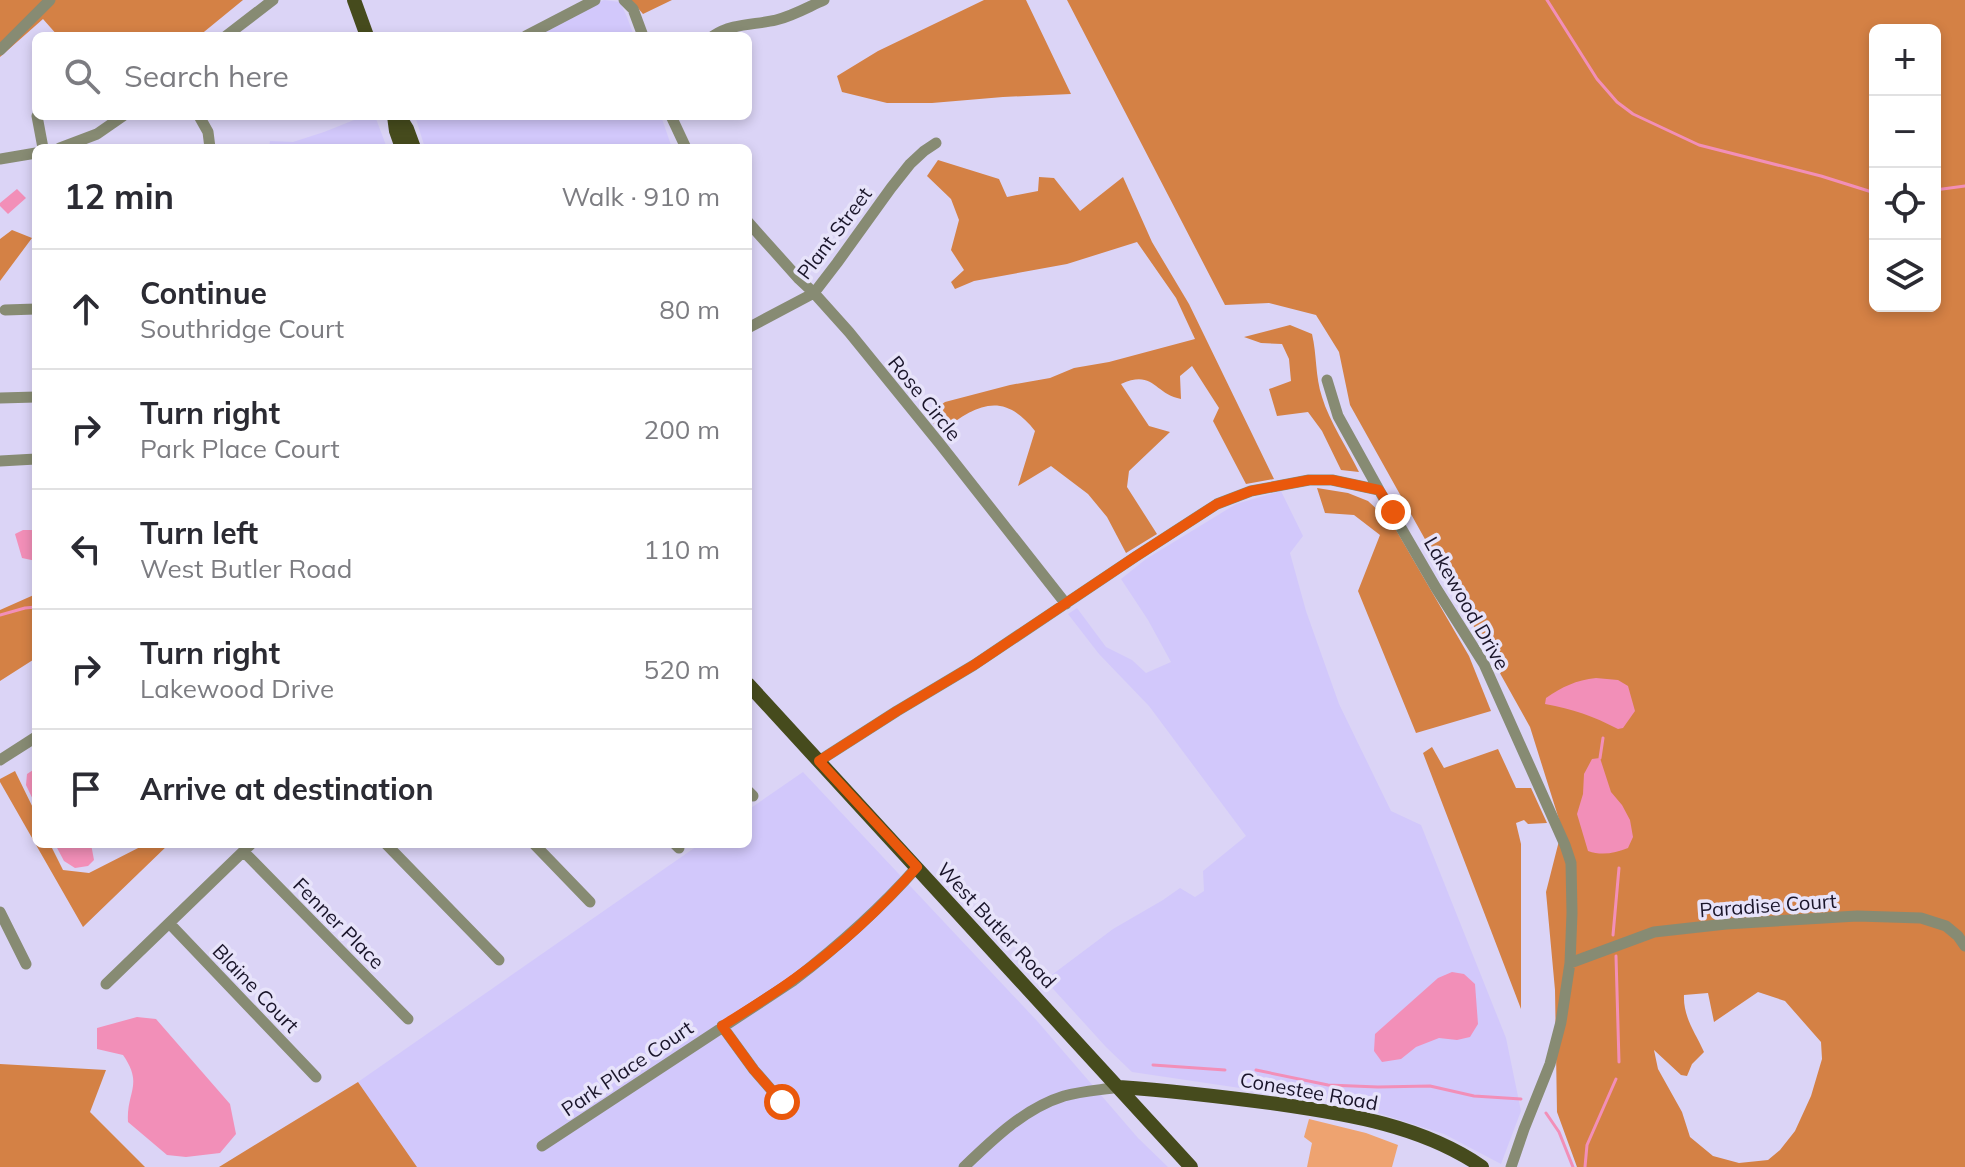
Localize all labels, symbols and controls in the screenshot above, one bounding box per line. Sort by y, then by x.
map controls [1869,24,1941,312]
button: + [1869,24,1941,96]
search box [32,32,752,120]
icon: search [60,54,104,98]
text: Search here [124,57,289,95]
button: − [1869,96,1941,168]
button: locate [1869,168,1941,240]
text: 12 min [64,175,174,218]
text: Walk · 910 m [561,180,720,213]
street label: Plant Street [791,182,877,284]
button: layers [1869,240,1941,312]
text: Continue [140,274,267,312]
icon: ahead [64,287,108,331]
text: 80 m [659,293,720,326]
text: Southridge Court [140,312,344,345]
street label: Rose Circle [883,350,967,446]
text: Turn right [140,394,280,432]
icon: right [64,407,108,451]
text: 200 m [644,413,720,446]
text: Park Place Court [140,432,340,465]
route end [1375,494,1411,530]
text: Turn left [140,514,258,552]
icon: left [64,527,108,571]
street label: Lakewood Drive [1419,532,1515,674]
text: 110 m [644,533,720,566]
text: West Butler Road [140,552,352,585]
text: Turn right [140,634,280,672]
icon: right [64,647,108,691]
text: 520 m [644,653,720,686]
text: Lakewood Drive [140,672,334,705]
icon: arrive [64,767,108,811]
text: Arrive at destination [140,770,434,808]
street label: West Butler Road [932,857,1062,993]
street label: Fenner Place [288,872,390,974]
street label: Paradise Court [1699,888,1837,922]
street label: Blaine Court [208,938,304,1038]
street label: Park Place Court [556,1015,698,1121]
street label: Conestee Road [1238,1067,1380,1115]
route start [764,1084,800,1120]

